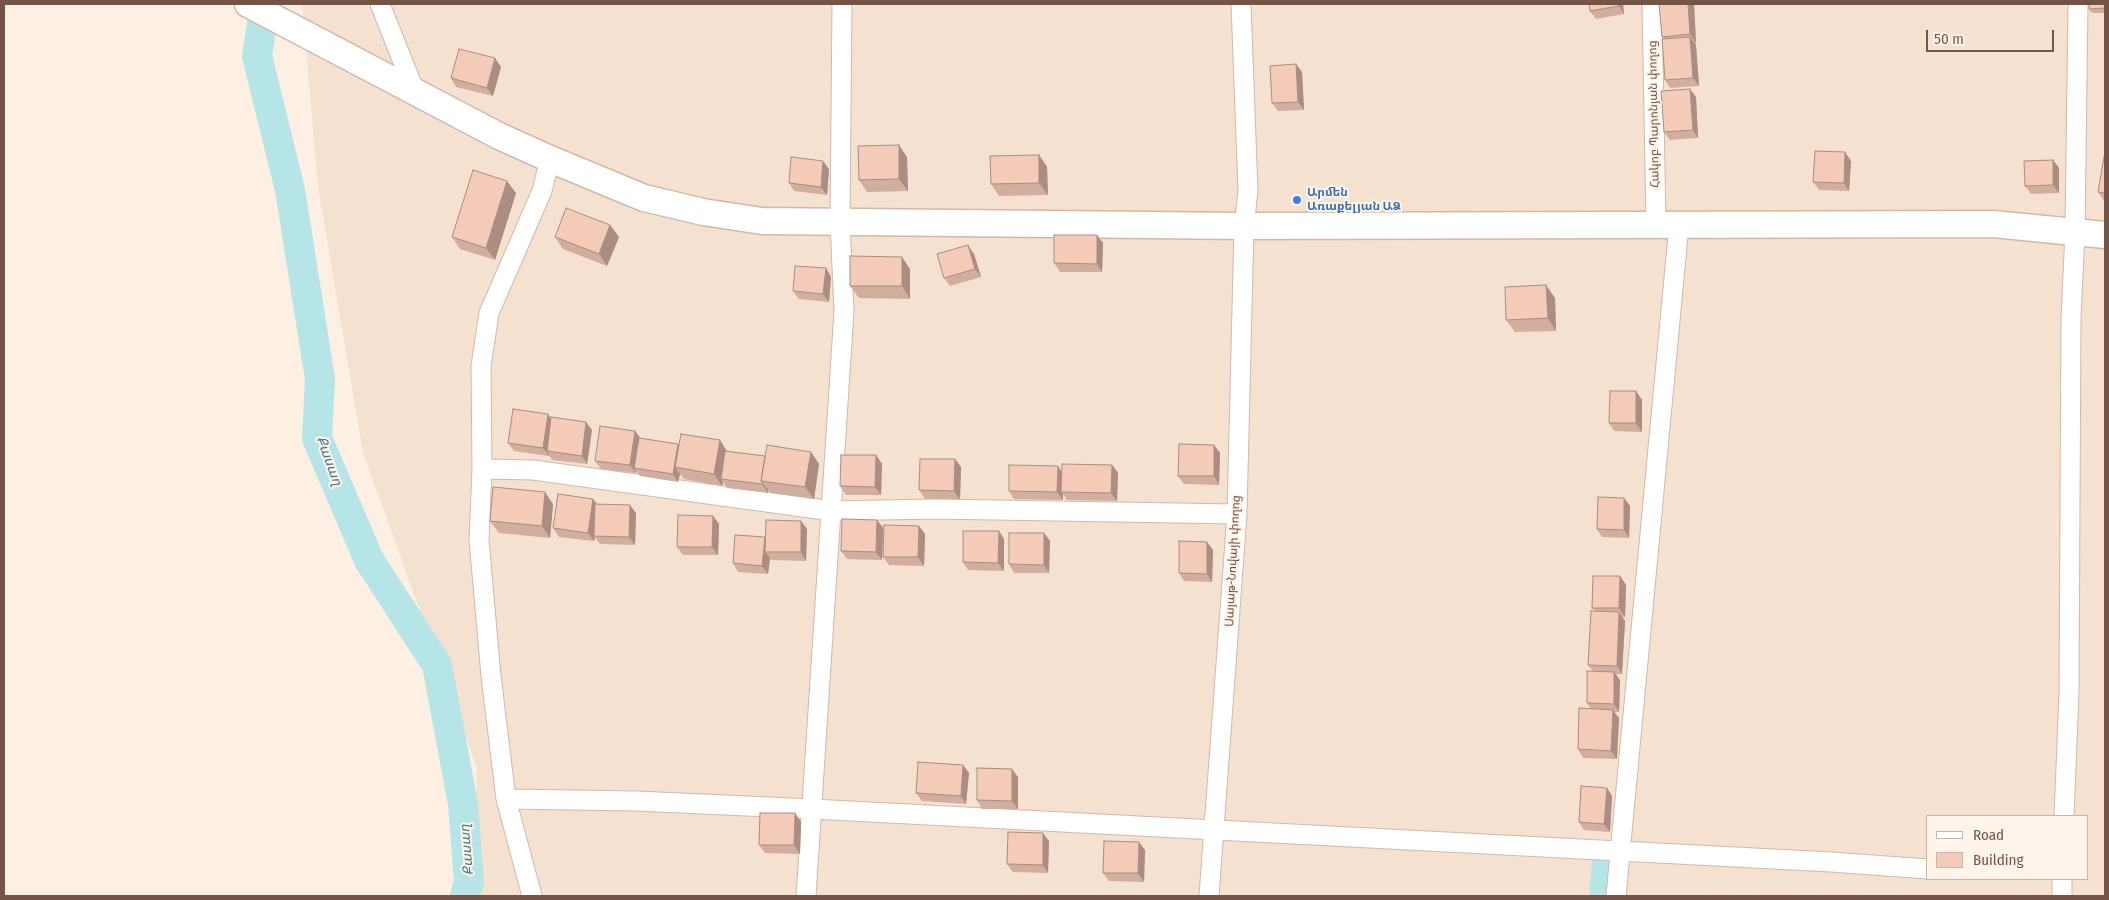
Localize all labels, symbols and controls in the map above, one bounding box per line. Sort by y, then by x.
scale bar [1929,20,2056,52]
text: 50 m [1934,30,1964,48]
street label: Հակոբ Պարոնյան փողոց [1646,40,1662,188]
place label: Արմեն Առաքելյան ԱՁ [1307,186,1401,214]
marker: Արմեն Առաքելյան ԱՁ [1291,194,1303,206]
water label: Քասաղ [312,434,346,488]
street label: Սայաթ-Նովայի փողոց [1222,495,1244,627]
legend [1926,815,2089,880]
water label: Քասաղ [456,824,478,876]
text: Road [1973,826,2004,844]
text: Building [1973,851,2024,869]

